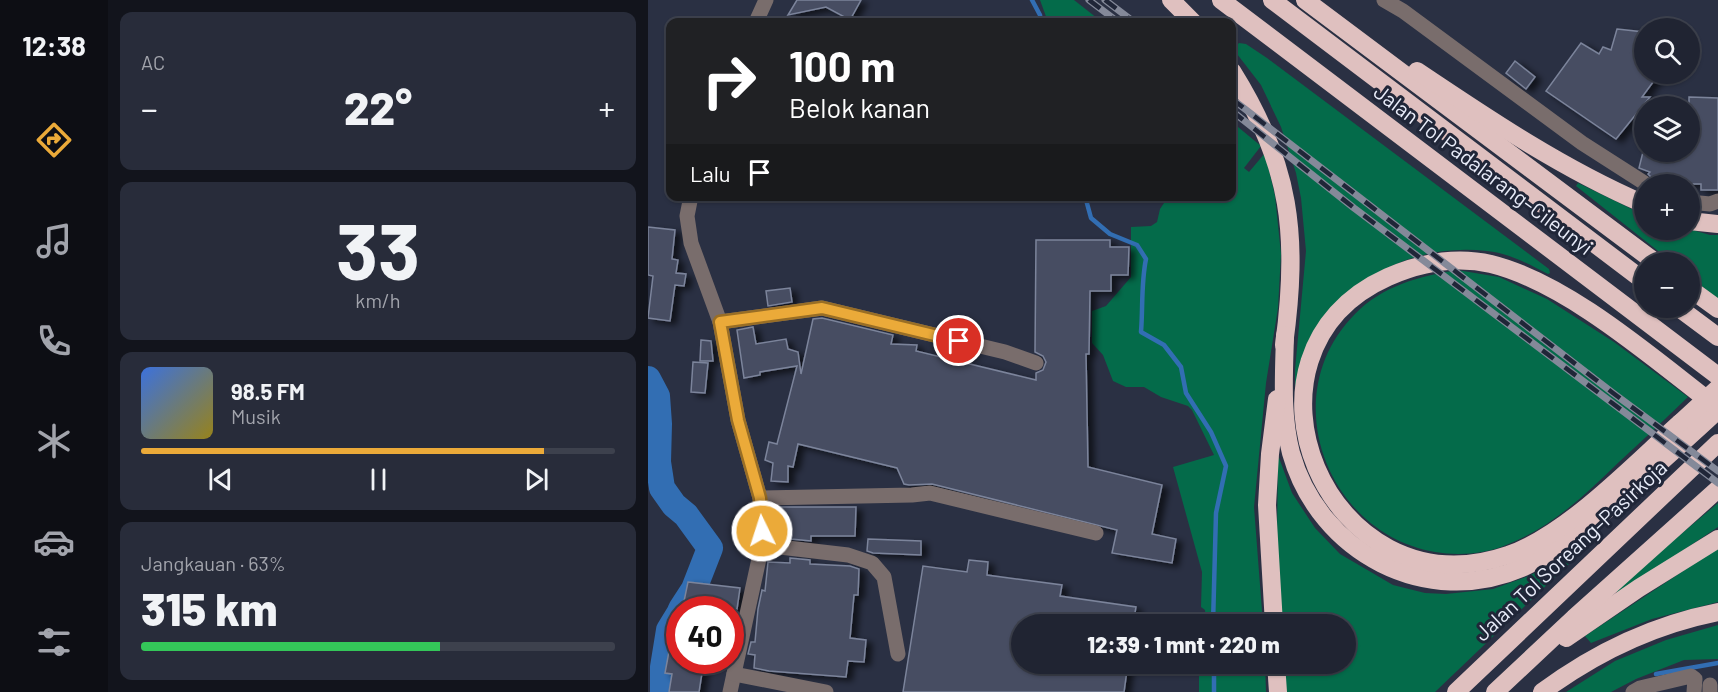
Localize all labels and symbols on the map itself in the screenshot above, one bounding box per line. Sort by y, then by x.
street label: Jalan Tol Padalarang–Cileunyi [1370,78,1598,259]
pin [933,315,984,366]
street label: Jalan Tol Soreang–Pasirkoja [1469,454,1671,646]
position arrow [730,499,794,563]
speed limit sign: 40 [666,596,744,674]

